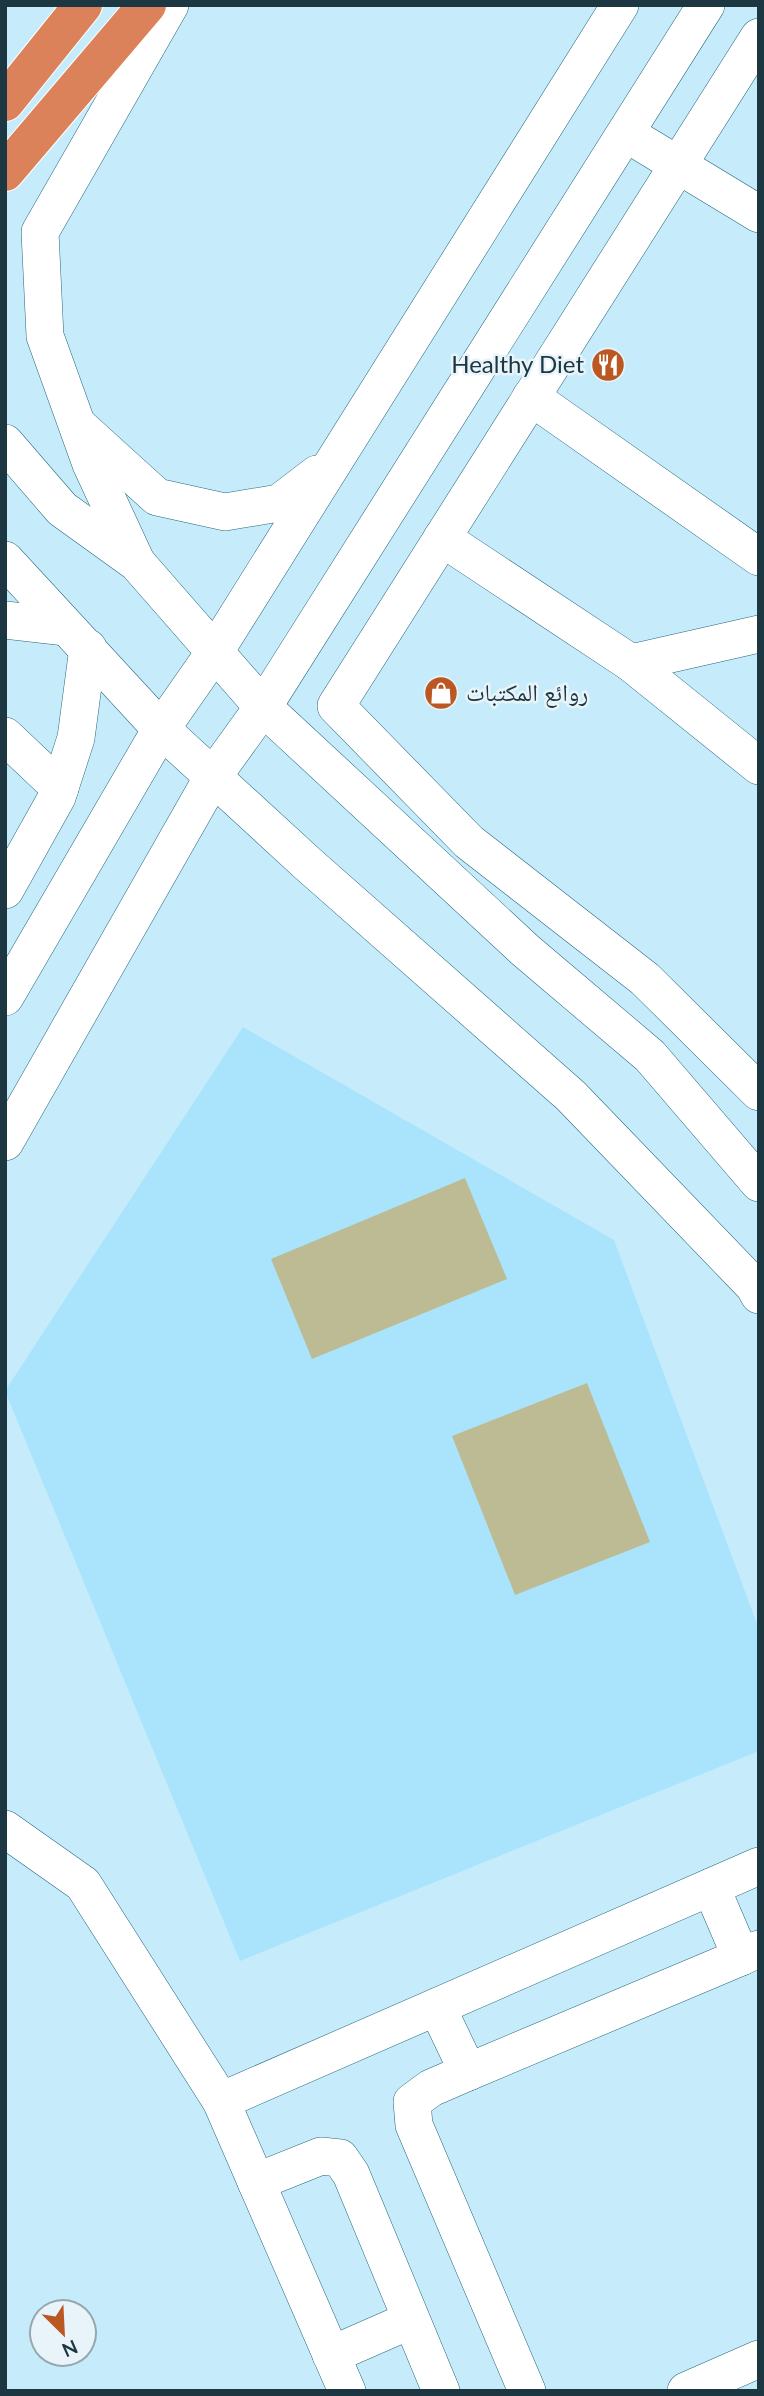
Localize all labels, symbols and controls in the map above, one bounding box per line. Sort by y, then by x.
restaurant icon: Healthy Diet [589,346,627,384]
place label: Healthy Diet [451,349,584,378]
shop icon: روائع المكتبات [422,674,460,712]
place label: روائع المكتبات [466,677,588,708]
north arrow [28,2298,98,2368]
text: N [59,2336,81,2362]

